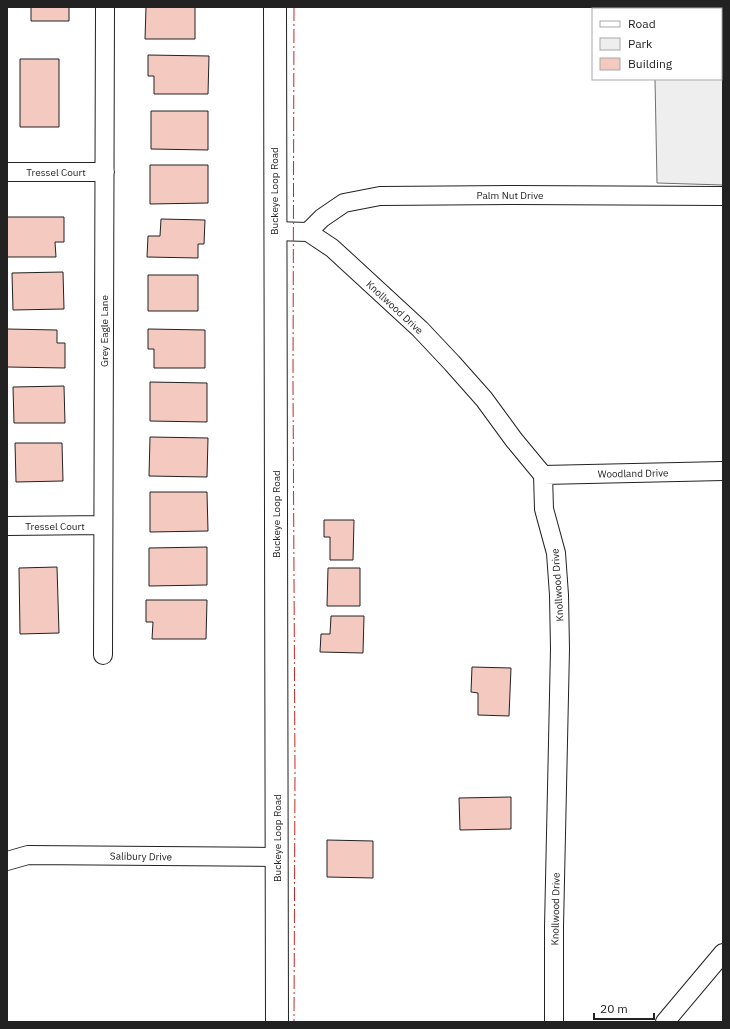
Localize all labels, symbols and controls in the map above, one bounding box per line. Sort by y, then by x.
legend [592,8,722,80]
text: Road [628,16,656,31]
text: Park [628,36,653,51]
text: Building [628,56,673,71]
street label: Buckeye Loop Road [268,147,281,235]
street label: Tressel Court [26,166,86,179]
street label: Palm Nut Drive [477,189,544,202]
street label: Knollwood Drive [364,278,426,337]
street label: Grey Eagle Lane [98,295,111,367]
street label: Woodland Drive [597,466,669,481]
street label: Buckeye Loop Road [270,470,283,558]
street label: Tressel Court [25,520,85,533]
street label: Knollwood Drive [548,548,567,622]
street label: Buckeye Loop Road [271,794,284,882]
street label: Salibury Drive [110,849,173,864]
street label: Knollwood Drive [548,872,563,946]
scale bar [594,995,654,1021]
text: 20 m [600,1001,628,1016]

